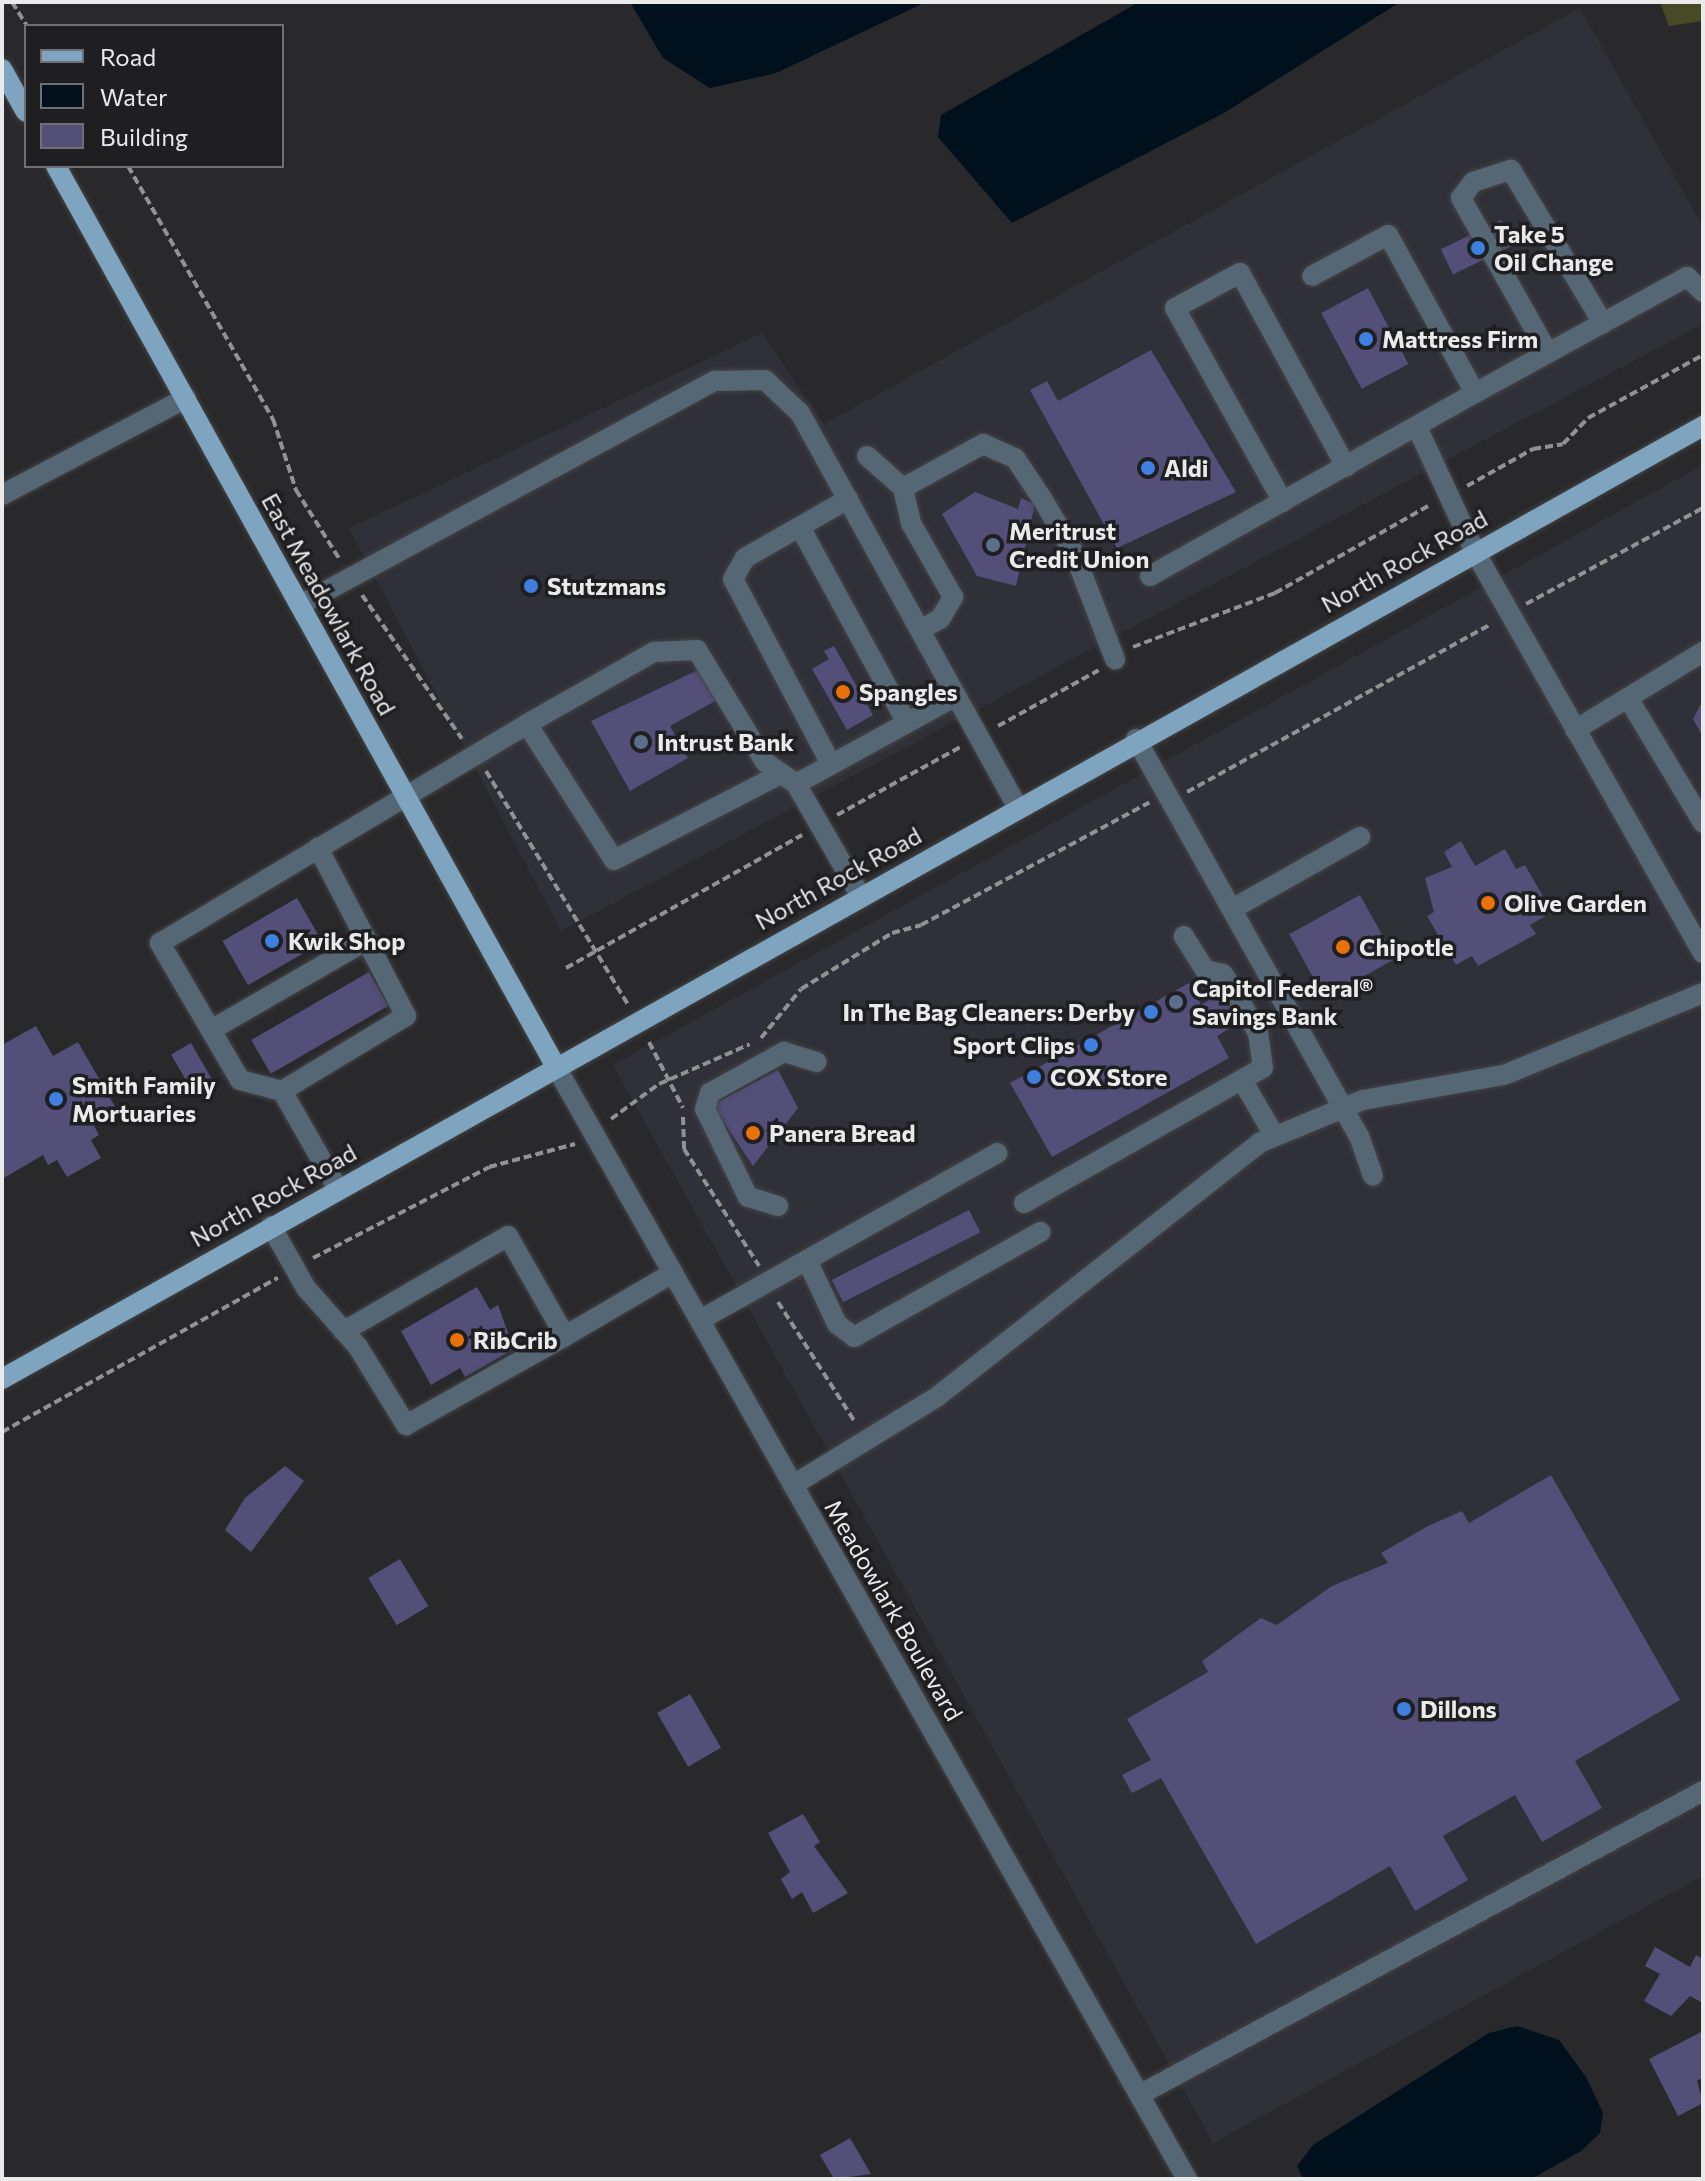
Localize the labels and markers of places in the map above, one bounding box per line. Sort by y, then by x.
place label: Take 5 Oil Change [1494,220,1614,276]
marker: Take 5 Oil Change [1469,239,1487,257]
place label: Mattress Firm [1382,325,1538,353]
marker: Mattress Firm [1357,330,1375,348]
place label: Aldi [1164,454,1209,482]
marker: Aldi [1139,459,1157,477]
place label: Meritrust Credit Union [1009,517,1149,573]
marker: Meritrust Credit Union [984,536,1002,554]
place label: Stutzmans [547,572,666,600]
marker: Stutzmans [522,577,540,595]
place label: Spangles [859,678,958,706]
marker: Spangles [834,683,852,701]
place label: Intrust Bank [657,728,794,756]
marker: Intrust Bank [632,733,650,751]
place label: Olive Garden [1504,889,1647,917]
marker: Olive Garden [1479,894,1497,912]
place label: Kwik Shop [288,927,405,955]
marker: Kwik Shop [263,932,281,950]
place label: Chipotle [1359,933,1454,961]
marker: Chipotle [1334,938,1352,956]
place label: Capitol Federal® Savings Bank [1192,974,1373,1030]
marker: Capitol Federal® Savings Bank [1167,993,1185,1011]
place label: In The Bag Cleaners: Derby [843,998,1135,1026]
marker: In The Bag Cleaners: Derby [1142,1003,1160,1021]
place label: Sport Clips [953,1031,1075,1059]
marker: Sport Clips [1082,1036,1100,1054]
place label: COX Store [1050,1063,1167,1091]
marker: COX Store [1025,1068,1043,1086]
place label: Smith Family Mortuaries [72,1071,216,1127]
marker: Smith Family Mortuaries [47,1090,65,1108]
place label: Panera Bread [769,1119,915,1147]
marker: Panera Bread [744,1124,762,1142]
place label: RibCrib [473,1326,558,1354]
marker: RibCrib [448,1331,466,1349]
place label: Dillons [1420,1695,1497,1723]
marker: Dillons [1395,1700,1413,1718]

